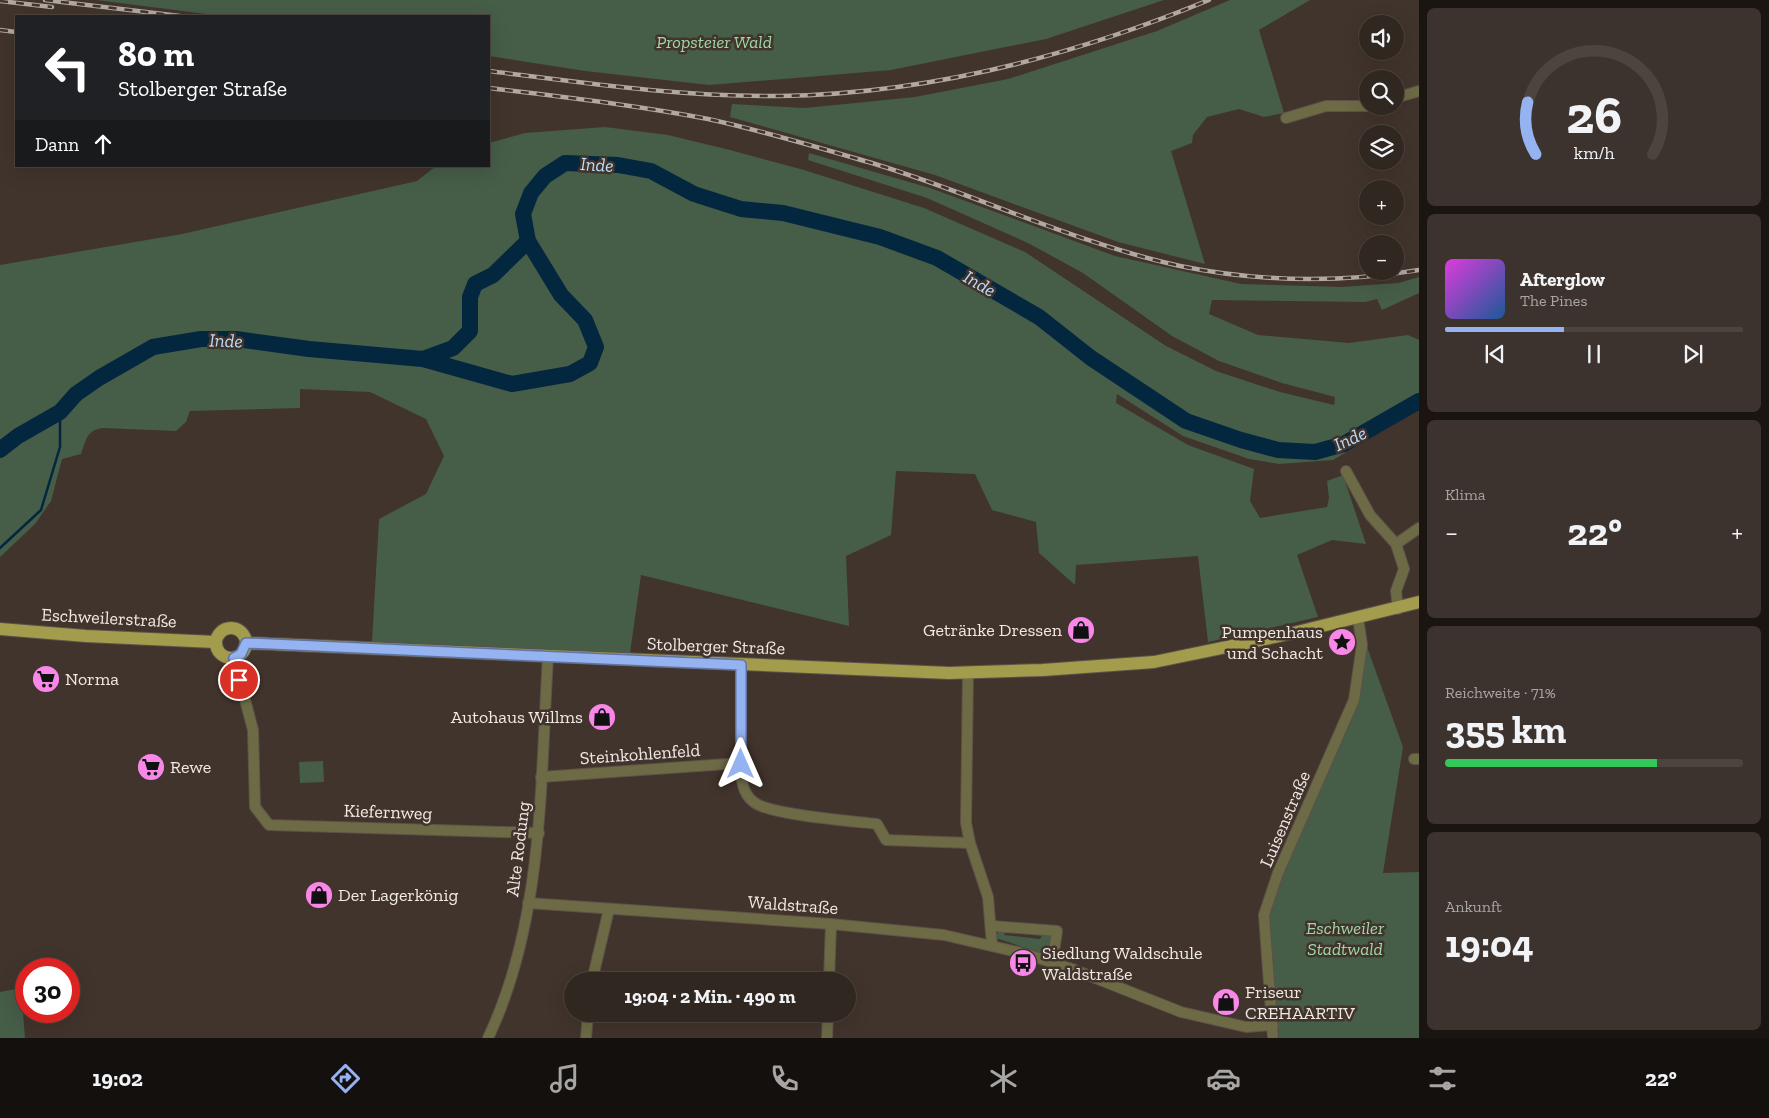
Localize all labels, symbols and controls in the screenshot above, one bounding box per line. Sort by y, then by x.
map controls [1359,15,1404,280]
button: sound [1359,15,1404,60]
park label: Propsteier Wald [656,31,772,53]
text: 80 m [118,33,194,75]
icon: left [35,35,100,100]
button: search [1359,70,1404,115]
text: Stolberger Straße [118,75,287,102]
text: 26 [1566,84,1622,146]
button: layers [1359,125,1404,170]
icon: ahead [89,130,117,158]
text: Dann [35,133,79,156]
text: km/h [1574,142,1614,164]
water label: Inde [580,152,614,177]
button: + [1359,180,1404,225]
button: − [1359,235,1404,280]
water label: Inde [960,265,1000,302]
text: Afterglow [1520,268,1605,291]
text: The Pines [1520,291,1587,310]
water label: Inde [209,328,243,353]
icon: previous [1481,340,1509,368]
icon: pause [1580,340,1608,368]
icon: next [1679,340,1707,368]
water label: Inde [1330,421,1370,456]
text: Klima [1445,485,1486,504]
text: 22° [1567,509,1622,555]
text: − [1445,516,1458,549]
text: + [1731,516,1743,549]
street label: Eschweilerstraße [41,603,177,633]
shop icon: Getränke Dressen [1066,615,1096,645]
place label: Getränke Dressen [923,619,1063,641]
place label: Pumpenhaus und Schacht [1222,621,1323,664]
place icon: Pumpenhaus und Schacht [1327,627,1357,657]
street label: Stolberger Straße [646,633,786,659]
pin [218,659,260,701]
supermarket icon: Norma [31,664,61,694]
icon: arrive [225,666,253,694]
place label: Norma [65,668,119,690]
text: Reichweite · 71% [1445,683,1556,702]
shop icon: Autohaus Willms [587,702,617,732]
place label: Autohaus Willms [451,706,583,728]
text: 355 km [1445,707,1566,753]
position arrow [714,737,766,789]
street label: Steinkohlenfeld [579,739,701,769]
supermarket icon: Rewe [136,752,166,782]
place label: Rewe [170,756,211,778]
street label: Luisenstraße [1255,768,1315,870]
street label: Kiefernweg [343,799,433,825]
street label: Alte Rodung [501,800,535,898]
shop icon: Der Lagerkönig [304,880,334,910]
place label: Der Lagerkönig [338,884,458,906]
street label: Waldstraße [747,891,839,919]
text: Ankunft [1445,897,1502,916]
park label: Eschweiler Stadtwald [1306,917,1385,960]
text: 19:04 [1445,921,1534,967]
place label: Siedlung Waldschule Waldstraße [1042,942,1203,985]
bus stop icon: Siedlung Waldschule Waldstraße [1008,948,1038,978]
speed limit sign: 30 [15,958,80,1023]
place label: Friseur CREHAARTIV [1245,981,1355,1024]
text: 19:04 · 2 Min. · 490 m [624,985,796,1008]
shop icon: Friseur CREHAARTIV [1211,987,1241,1017]
icon: directions [328,1061,363,1096]
icon: music [547,1061,582,1096]
icon: phone [767,1061,802,1096]
icon: climate [986,1061,1021,1096]
icon: car [1206,1061,1241,1096]
icon: filters [1425,1061,1460,1096]
text: 19:02 [92,1065,143,1092]
text: 22° [1645,1065,1677,1092]

